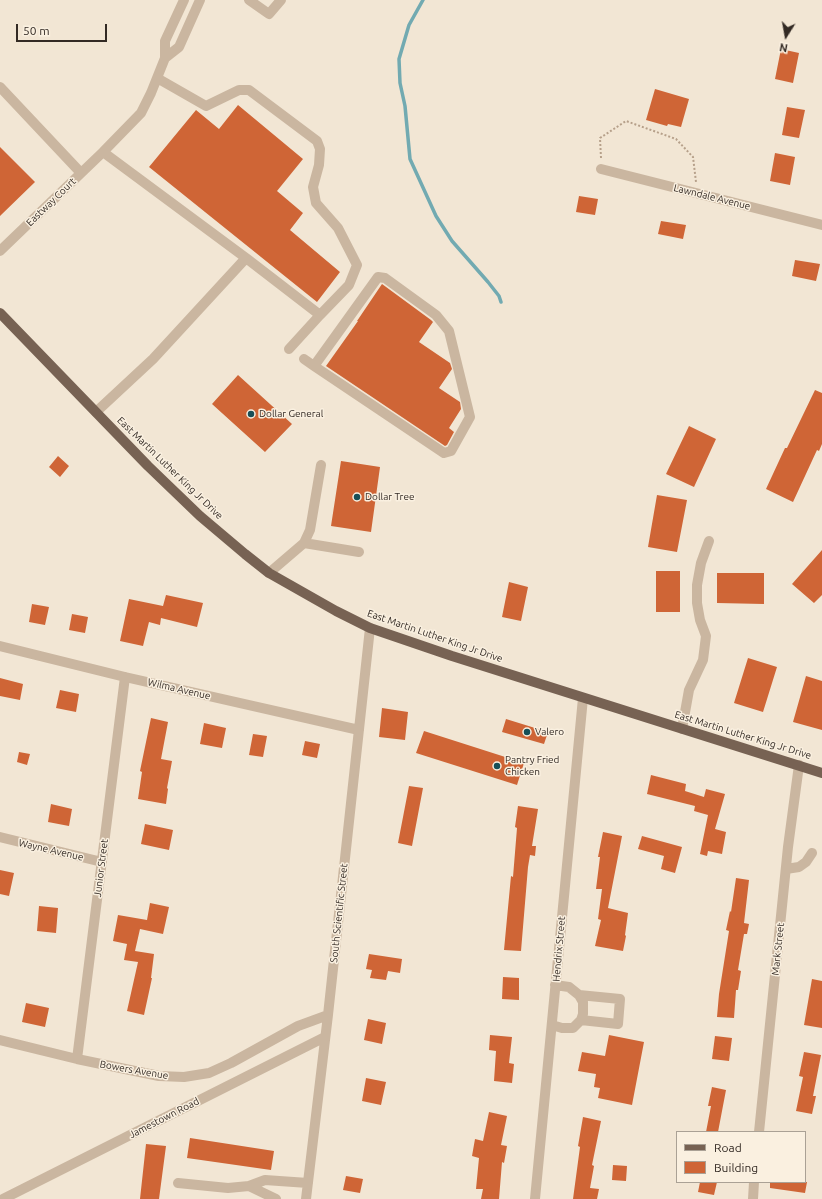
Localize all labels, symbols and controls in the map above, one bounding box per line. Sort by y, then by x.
scale bar [18,16,109,42]
north arrow [766,16,806,56]
text: 50 m [23,24,50,37]
text: N [779,41,789,54]
street label: Eastway Court [24,175,78,229]
street label: Lawndale Avenue [672,182,752,212]
place label: Dollar General [259,408,323,420]
marker: Dollar General [246,409,256,419]
street label: East Martin Luther King Jr Drive [115,414,225,522]
place label: Dollar Tree [365,491,414,503]
marker: Dollar Tree [352,492,362,502]
street label: East Martin Luther King Jr Drive [366,607,504,665]
street label: Wilma Avenue [146,676,212,702]
street label: East Martin Luther King Jr Drive [673,708,813,762]
place label: Valero [535,726,564,738]
marker: Valero [522,727,532,737]
place label: Pantry Fried Chicken [505,754,559,778]
marker: Pantry Fried Chicken [492,761,502,771]
street label: Wayne Avenue [17,837,85,863]
street label: Junior Street [91,838,111,898]
street label: South Scientific Street [328,863,350,963]
street label: Hendrix Street [550,916,568,982]
street label: Mark Street [769,922,787,976]
street label: Bowers Avenue [99,1058,169,1082]
street label: Jamestown Road [127,1095,201,1141]
legend [676,1131,806,1183]
text: Road [714,1141,742,1154]
text: Building [714,1161,758,1174]

